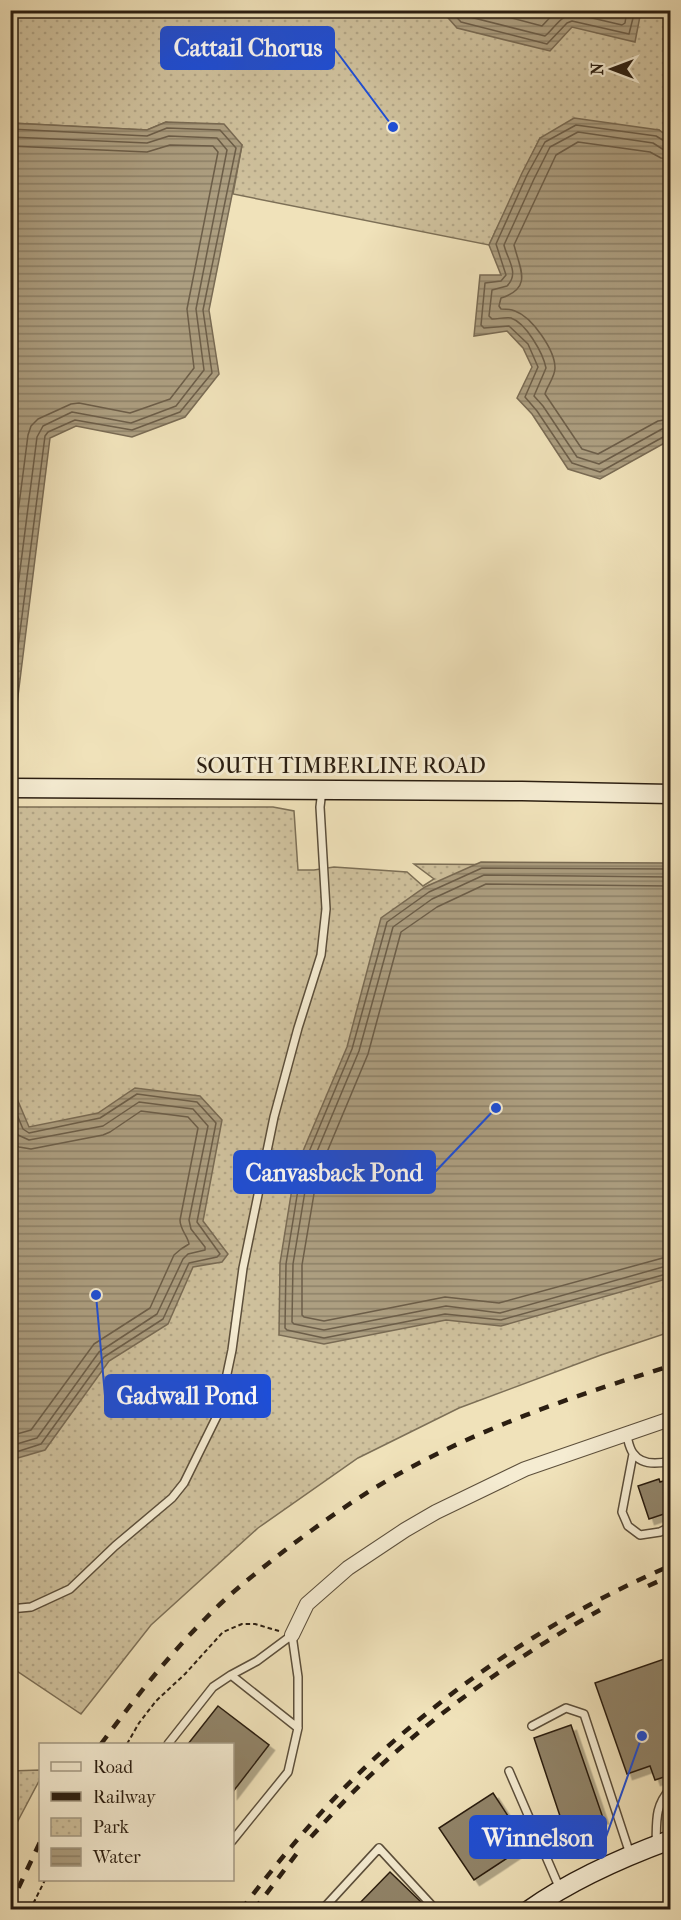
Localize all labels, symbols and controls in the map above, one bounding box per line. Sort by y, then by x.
callout: Cattail Chorus [161,27,334,69]
text: Cattail Chorus [174,34,322,62]
north arrow [582,39,642,99]
text: N [588,62,607,75]
street label: SOUTH TIMBERLINE ROAD [196,753,486,779]
callout: Canvasback Pond [234,1151,435,1193]
text: Canvasback Pond [245,1159,423,1187]
callout: Gadwall Pond [105,1375,270,1417]
text: Gadwall Pond [117,1382,258,1410]
legend [39,1743,234,1881]
text: Road [93,1757,133,1778]
text: Railway [93,1787,157,1808]
callout: Winnelson [470,1816,606,1858]
text: Park [93,1817,130,1838]
text: Winnelson [481,1824,595,1852]
text: Water [92,1847,141,1868]

